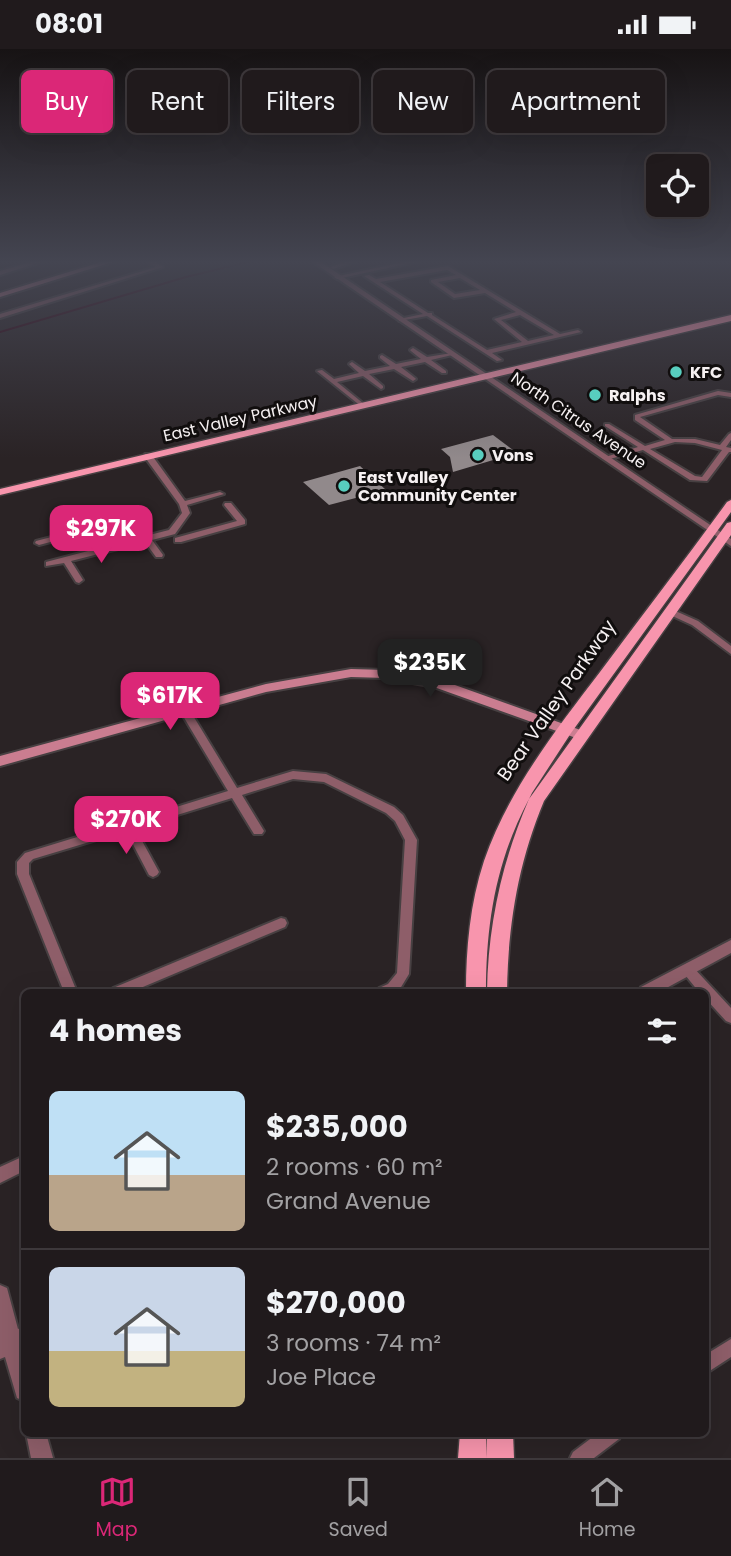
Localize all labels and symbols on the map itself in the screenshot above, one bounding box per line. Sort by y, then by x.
place label: KFC [690,361,722,384]
marker: KFC [668,364,684,380]
street label: North Citrus Avenue [506,366,651,474]
place label: Ralphs [609,384,666,407]
marker: Ralphs [587,387,603,403]
street label: East Valley Parkway [161,390,319,447]
place label: Vons [492,444,534,467]
marker: Vons [470,447,486,463]
place label: East Valley Community Center [358,466,517,507]
marker: East Valley Community Center [336,478,352,494]
pin: $297K [52,505,150,565]
street label: Bear Valley Parkway [491,614,622,786]
pin: $235K [381,639,479,699]
pin: $617K [121,673,219,732]
pin: $270K [77,797,175,856]

